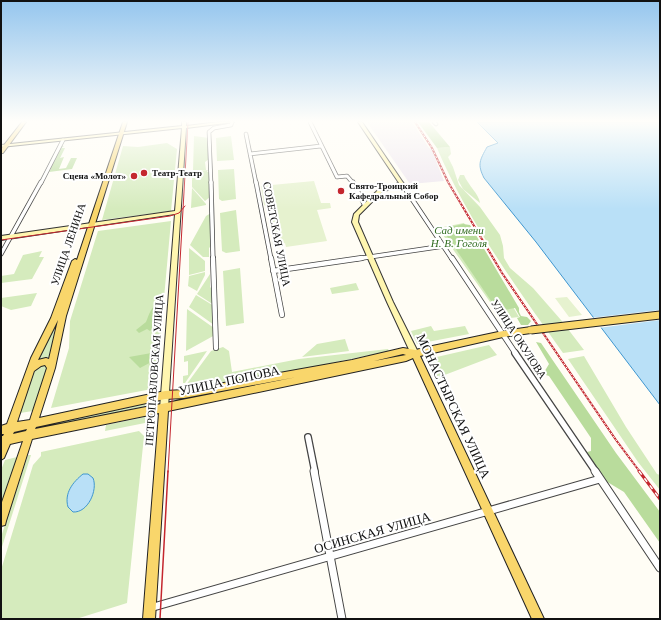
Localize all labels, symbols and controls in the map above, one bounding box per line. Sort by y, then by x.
marker: Театр-Театр [139,168,149,178]
place label: Театр-Театр [152,168,202,178]
place label: Сцена «Молот» [63,171,126,181]
marker: Сцена «Молот» [129,171,139,181]
street label: СОВЕТСКАЯ УЛИЦА [261,181,293,288]
place label: Свято-Троицкий Кафедральный Собор [349,181,439,201]
marker: Свято-Троицкий Кафедральный Собор [336,186,346,196]
street label: УЛИЦА ЛЕНИНА [48,201,88,287]
park label: Сад имени Н. В. Гоголя [430,224,487,249]
street label: ПЕТРОПАВЛОВСКАЯ УЛИЦА [143,294,165,446]
street label: УЛИЦА ОКУЛОВА [489,297,549,381]
street label: МОНАСТЫРСКАЯ УЛИЦА [413,332,494,481]
street label: УЛИЦА ПОПОВА [177,362,282,399]
street label: ОСИНСКАЯ УЛИЦА [312,509,433,556]

